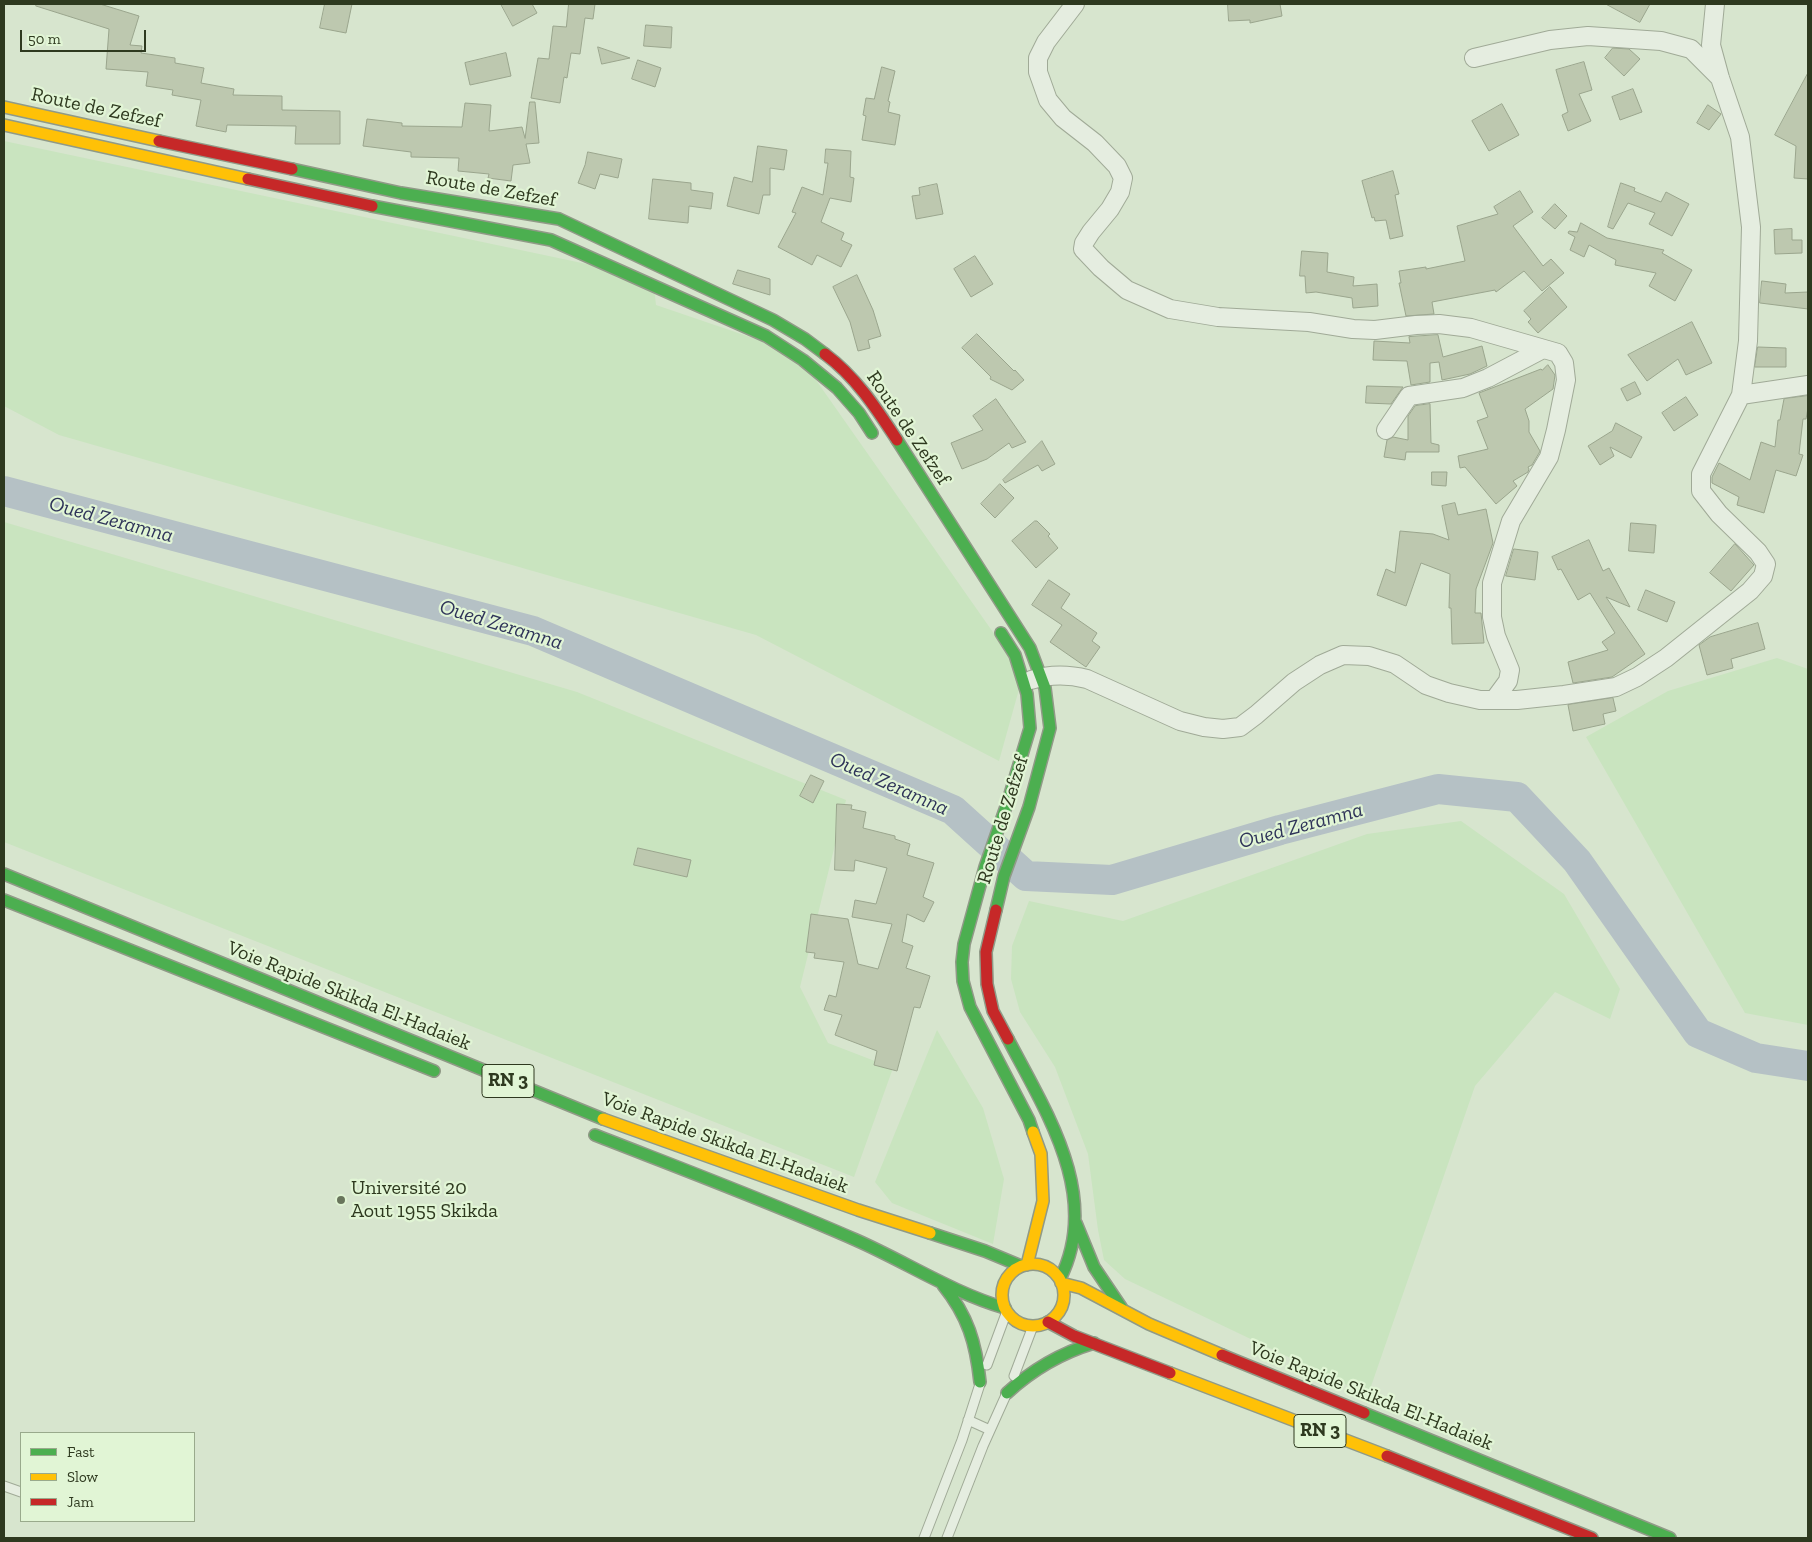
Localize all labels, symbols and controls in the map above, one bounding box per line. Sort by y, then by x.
scale bar [22,20,149,52]
text: 50 m [28,30,61,48]
street label: Route de Zefzef [29,83,163,133]
street label: Route de Zefzef [424,166,558,212]
street label: Route de Zefzef [861,366,955,490]
water label: Oued Zeramna [46,491,176,549]
water label: Oued Zeramna [436,594,566,656]
water label: Oued Zeramna [826,747,952,821]
street label: Route de Zefzef [972,753,1034,887]
water label: Oued Zeramna [1236,797,1366,855]
street label: Voie Rapide Skikda El-Hadaiek [224,936,474,1056]
road number: RN 3 [482,1064,534,1098]
street label: Voie Rapide Skikda El-Hadaiek [598,1087,852,1199]
place label: Université 20 Aout 1955 Skikda [351,1176,498,1223]
marker: Université 20 Aout 1955 Skikda [335,1194,347,1206]
street label: Voie Rapide Skikda El-Hadaiek [1246,1336,1496,1456]
road number: RN 3 [1294,1414,1346,1448]
legend [20,1432,195,1522]
text: Fast [67,1443,95,1461]
text: Slow [67,1468,98,1486]
text: Jam [67,1493,94,1511]

